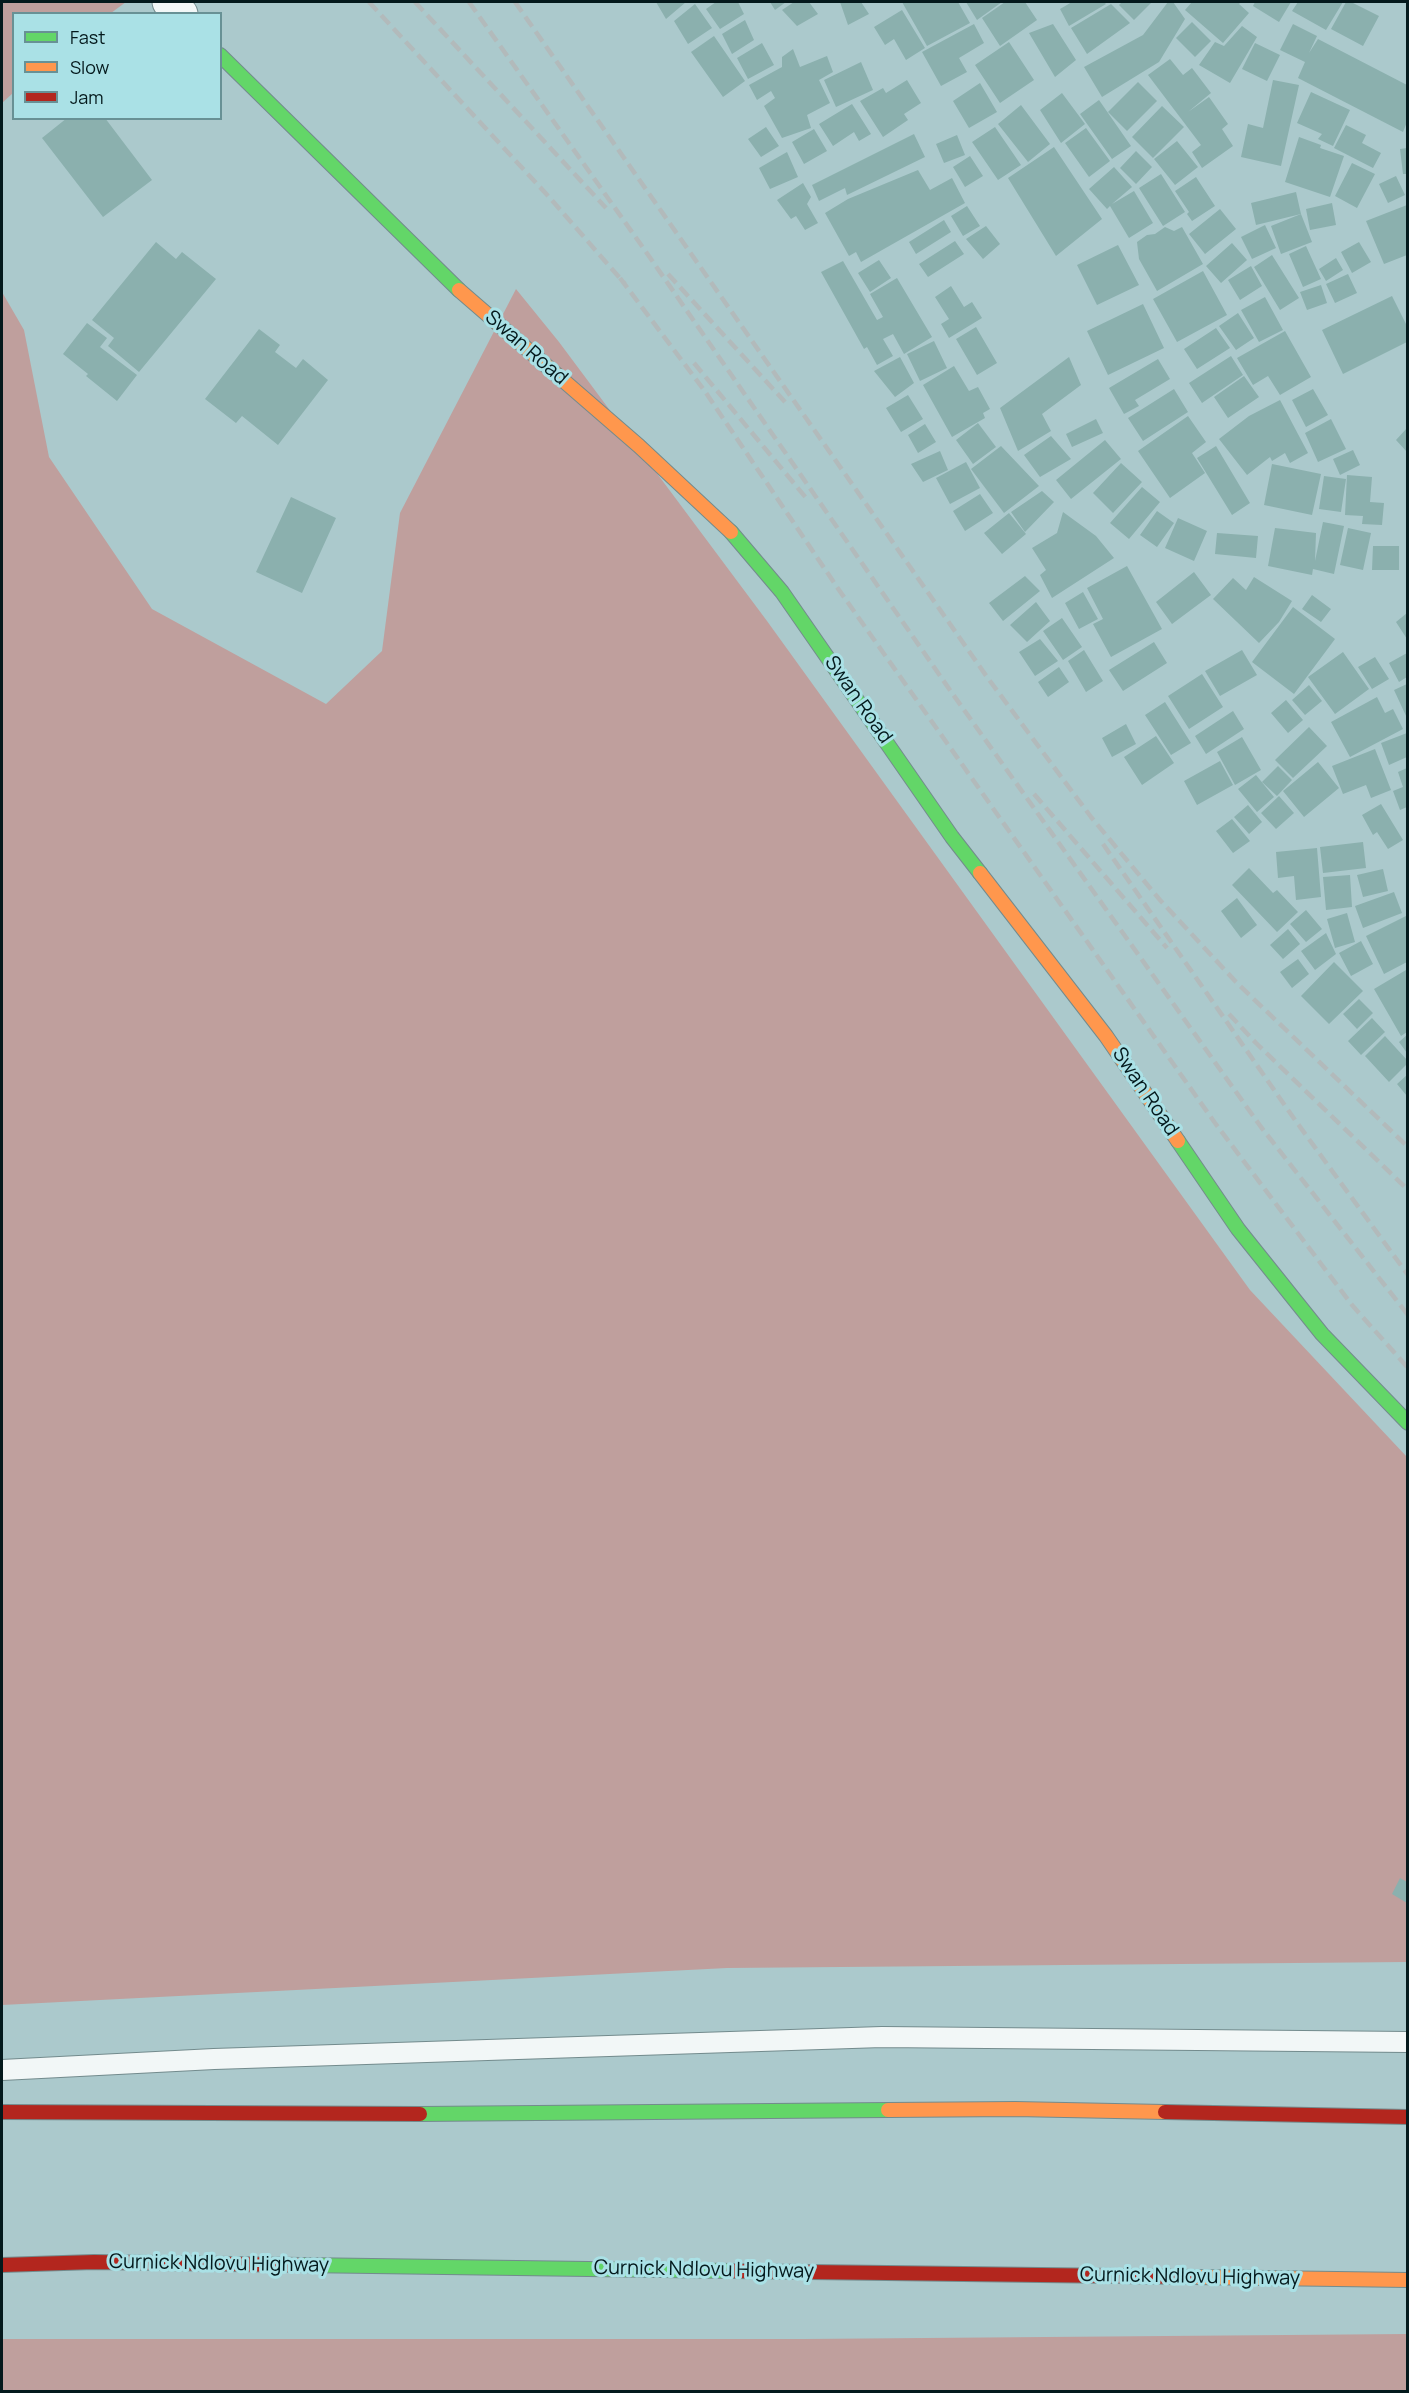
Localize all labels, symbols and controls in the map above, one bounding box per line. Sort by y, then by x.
legend [12,12,222,120]
text: Fast [70,25,105,49]
text: Slow [70,55,109,79]
text: Jam [70,85,104,109]
street label: Swan Road [480,306,572,390]
street label: Swan Road [819,652,897,748]
street label: Swan Road [1107,1043,1183,1141]
street label: Curnick Ndlovu Highway [109,2250,329,2278]
street label: Curnick Ndlovu Highway [594,2256,814,2284]
street label: Curnick Ndlovu Highway [1080,2263,1300,2291]

